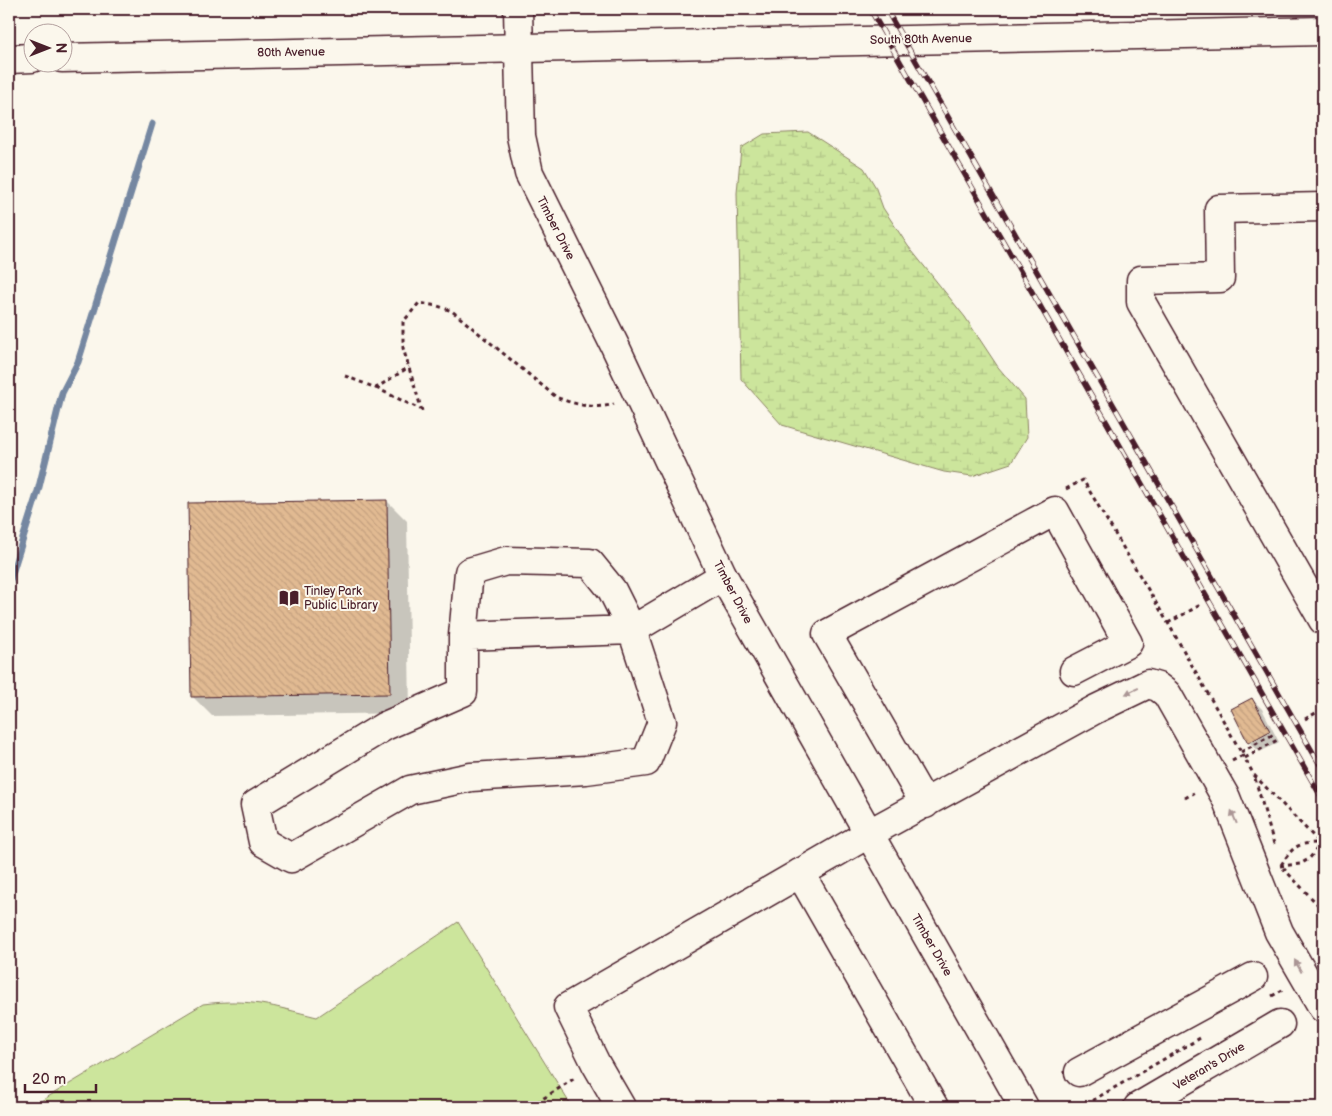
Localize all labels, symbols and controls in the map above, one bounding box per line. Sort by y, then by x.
north arrow [22,22,72,72]
street label: South 80th Avenue [870,31,972,48]
text: N [52,43,69,53]
street label: 80th Avenue [257,44,325,61]
street label: Timber Drive [533,194,578,262]
street label: Timber Drive [710,558,755,626]
place label: Tinley Park Public Library [304,584,378,613]
library icon: Tinley Park Public Library [278,587,300,609]
one-way arrow [1124,687,1139,695]
one-way arrow [1230,810,1237,825]
street label: Timber Drive [908,912,955,979]
one-way arrow [1294,960,1303,973]
street label: Veteran's Drive [1171,1039,1248,1094]
scale bar [25,1061,96,1093]
text: 20 m [32,1070,66,1089]

